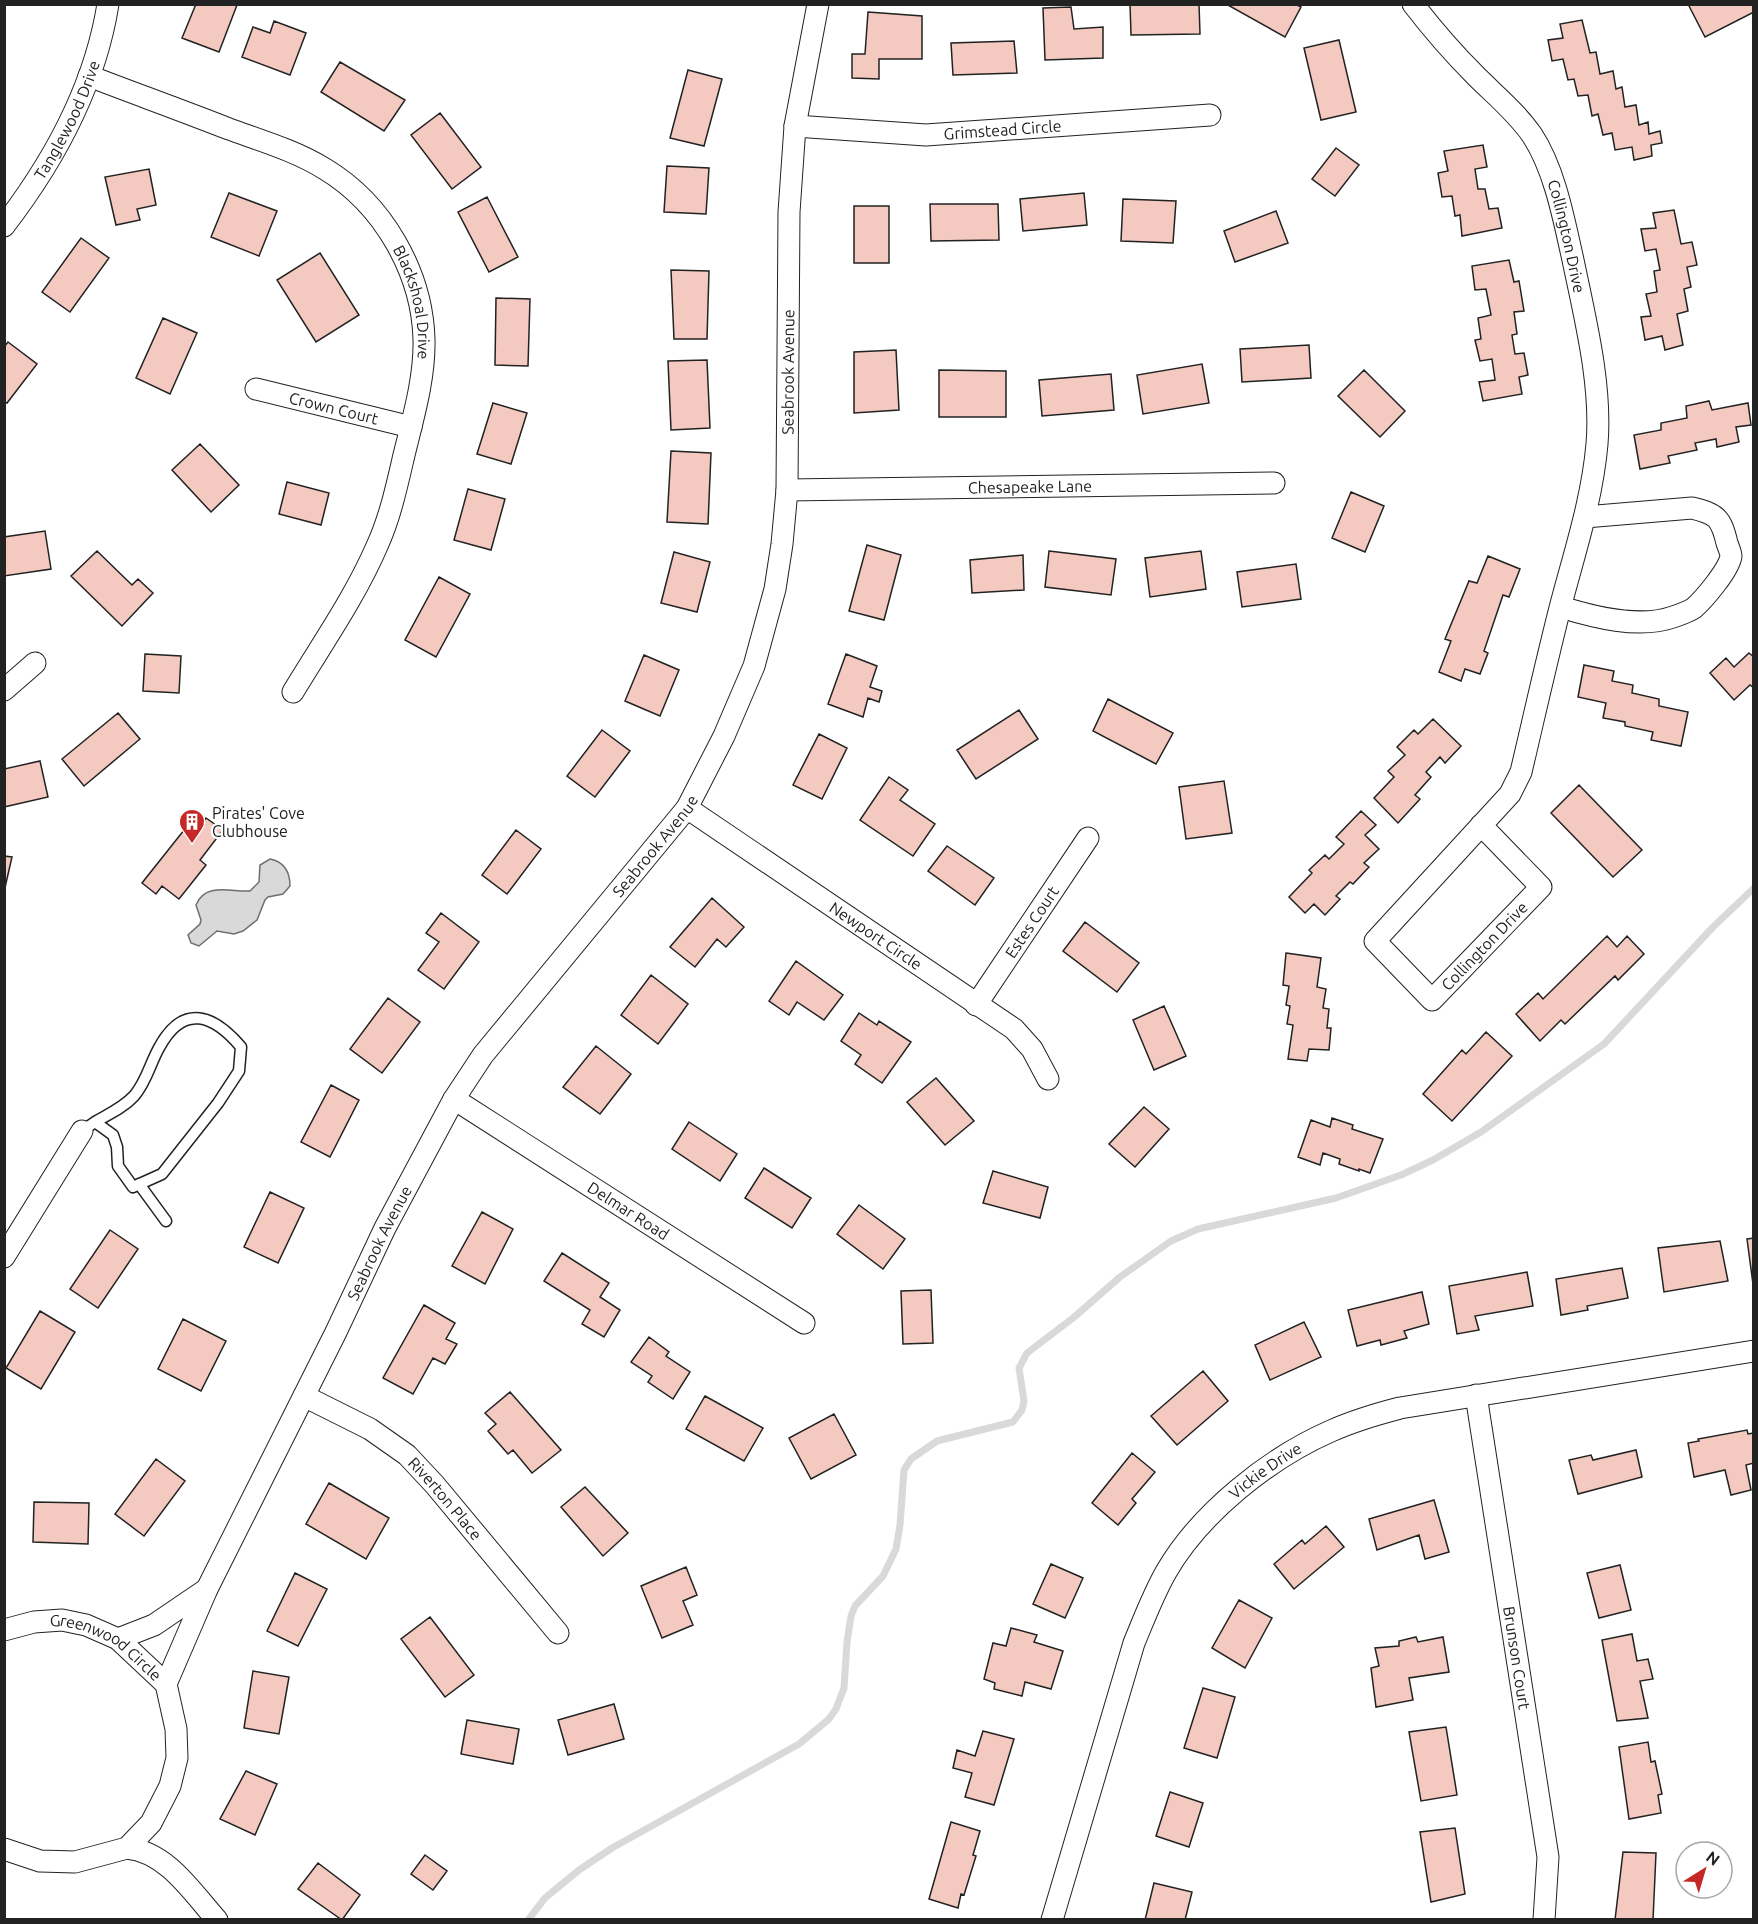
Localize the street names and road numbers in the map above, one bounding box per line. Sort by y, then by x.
street label: Tanglewood Drive [30,58,103,183]
street label: Grimstead Circle [943,116,1062,143]
street label: Collington Drive [1544,177,1589,294]
street label: Blackshoal Drive [390,242,433,360]
street label: Seabrook Avenue [778,309,797,435]
street label: Crown Court [287,388,381,428]
street label: Chesapeake Lane [968,477,1092,496]
street label: Seabrook Avenue [609,792,701,900]
street label: Estes Court [1001,882,1063,961]
street label: Newport Circle [826,898,926,973]
street label: Collington Drive [1437,898,1531,994]
street label: Delmar Road [584,1178,672,1243]
street label: Seabrook Avenue [343,1183,415,1303]
street label: Vickie Drive [1225,1439,1304,1502]
street label: Riverton Place [405,1453,486,1544]
street label: Brunson Court [1500,1605,1534,1711]
street label: Greenwood Circle [49,1611,165,1684]

